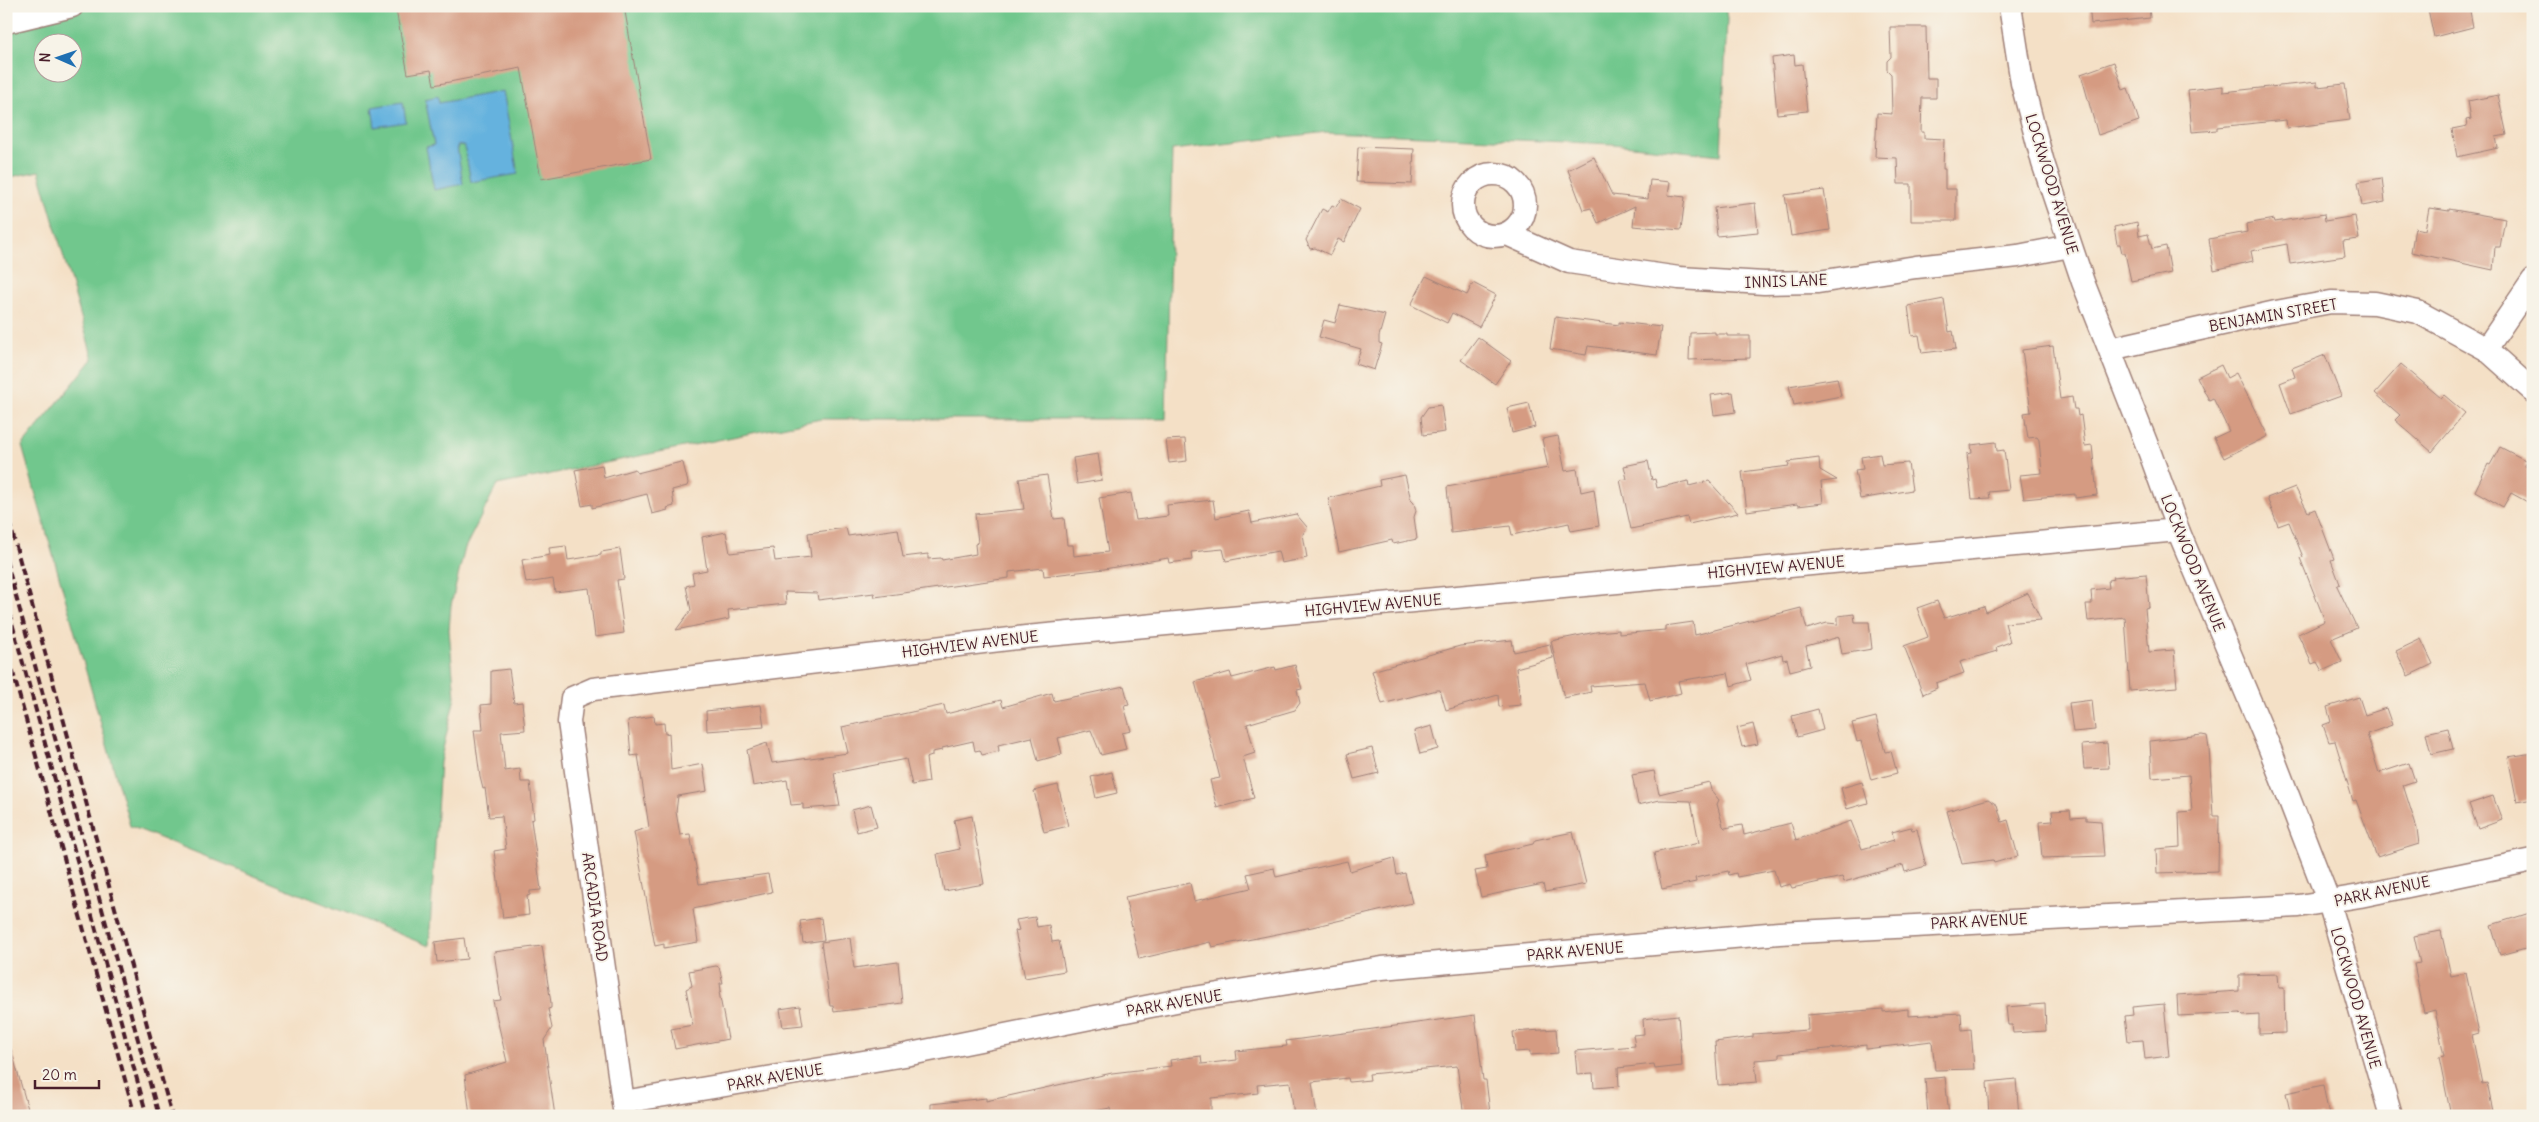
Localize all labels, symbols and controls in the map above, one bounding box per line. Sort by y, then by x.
north arrow [32,32,82,82]
text: N [36,52,54,63]
street label: LOCKWOOD AVENUE [2022,111,2083,257]
street label: INNIS LANE [1744,270,1828,292]
street label: BENJAMIN STREET [2207,294,2339,336]
street label: LOCKWOOD AVENUE [2157,492,2229,634]
street label: HIGHVIEW AVENUE [1707,552,1845,582]
street label: HIGHVIEW AVENUE [1304,590,1442,620]
street label: HIGHVIEW AVENUE [901,626,1040,662]
street label: ARCADIA ROAD [578,851,612,963]
street label: PARK AVENUE [2332,872,2432,910]
street label: PARK AVENUE [1930,909,2028,933]
street label: LOCKWOOD AVENUE [2327,925,2385,1071]
street label: PARK AVENUE [1526,937,1625,965]
street label: PARK AVENUE [1124,985,1224,1021]
scale bar [35,1057,99,1089]
street label: PARK AVENUE [725,1059,825,1095]
text: 20 m [42,1065,77,1084]

